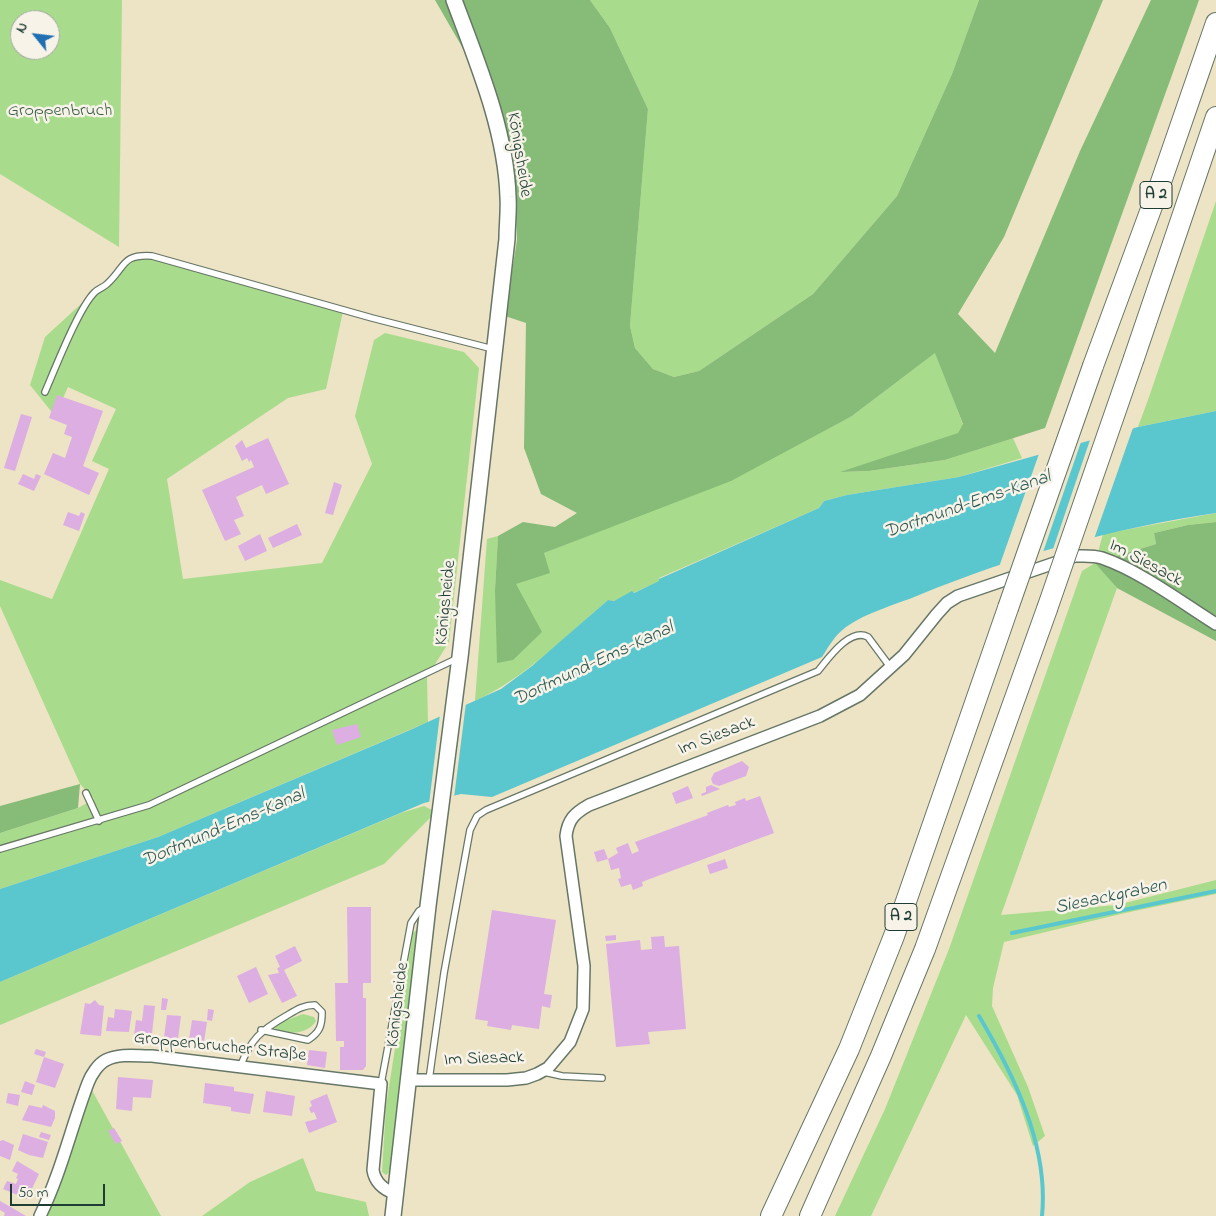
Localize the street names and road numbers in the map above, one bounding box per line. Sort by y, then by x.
street label: Königsheide [501,111,535,199]
road number: A 2 [1140,182,1172,208]
street label: Im Siesack [1104,536,1186,592]
street label: Königsheide [432,559,462,647]
street label: Im Siesack [676,713,758,761]
road number: A 2 [885,904,917,930]
street label: Königsheide [383,961,415,1049]
street label: Groppenbrucher Straße [133,1028,307,1068]
street label: Im Siesack [443,1048,525,1072]

